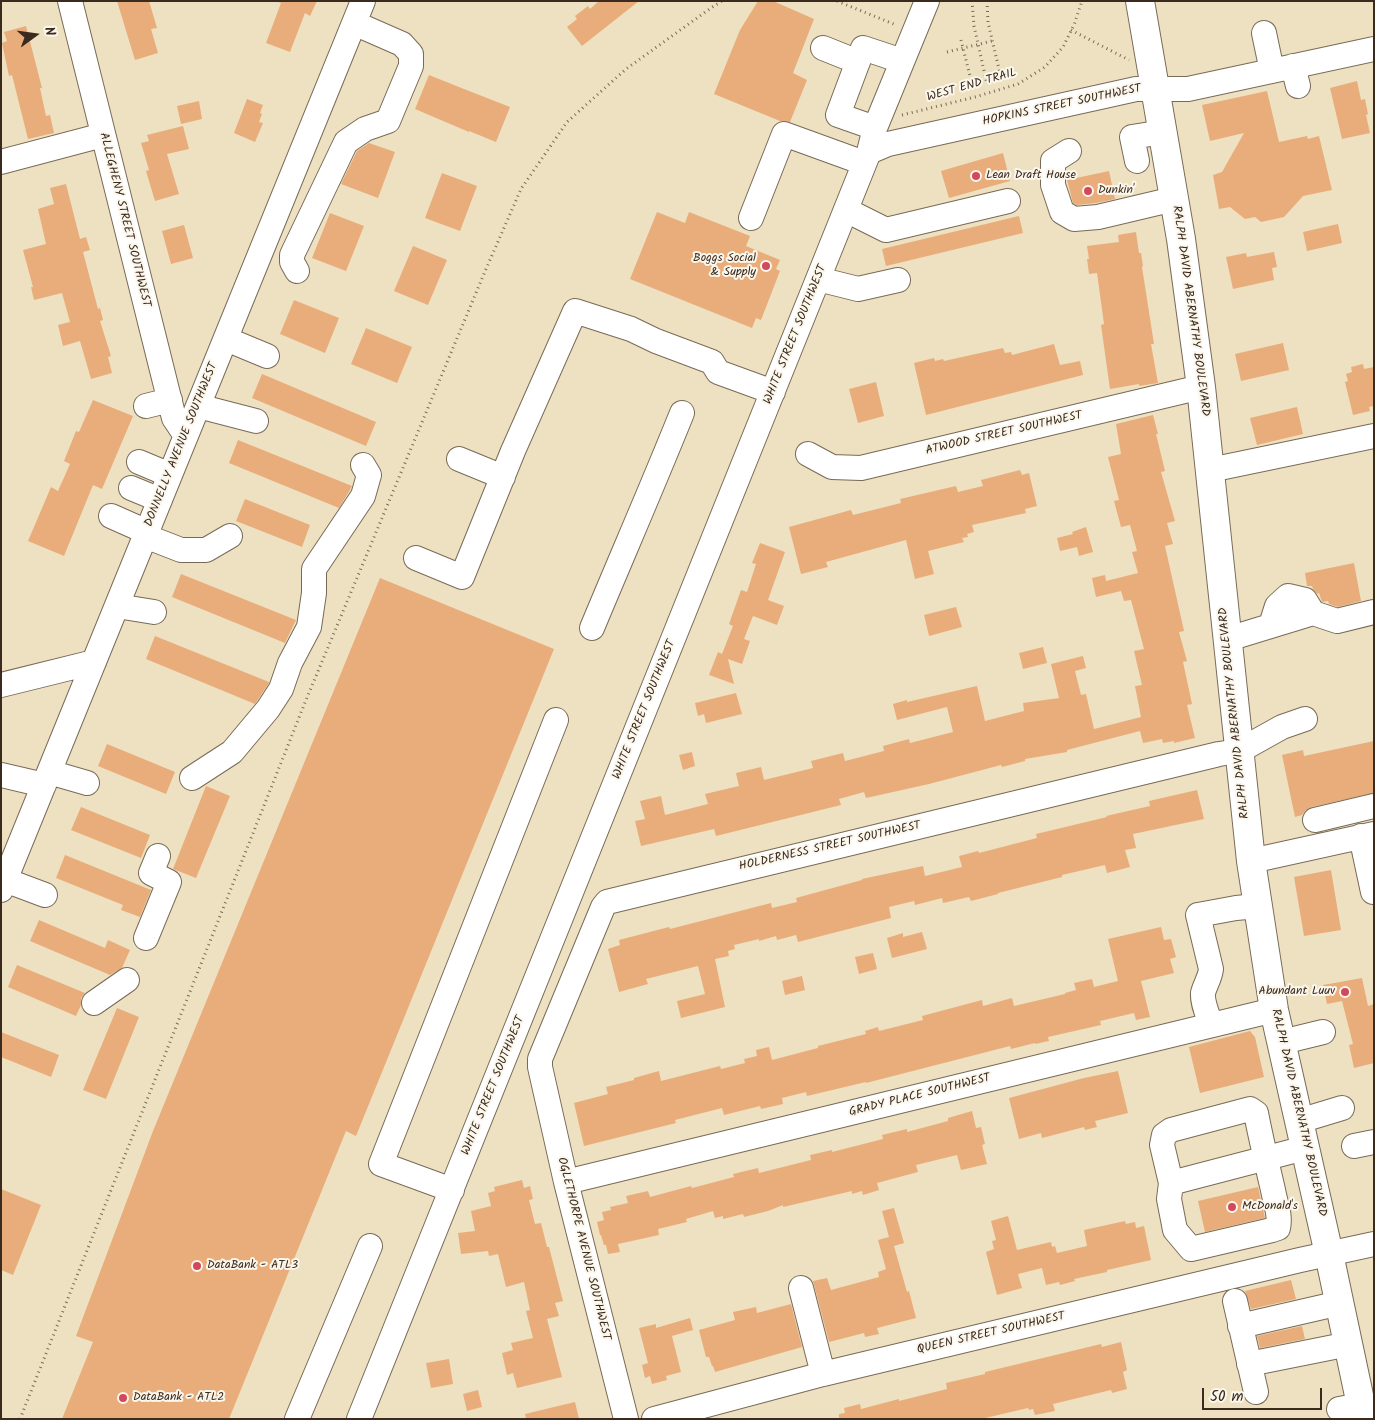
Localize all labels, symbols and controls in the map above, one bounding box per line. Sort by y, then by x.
north arrow [10,10,60,60]
text: N [38,24,61,38]
street label: WEST END TRAIL [925,66,1019,106]
street label: HOPKINS STREET SOUTHWEST [981,82,1143,130]
street label: ALLEGHENY STREET SOUTHWEST [95,131,153,309]
place label: Lean Draft House [986,169,1076,183]
marker: Lean Draft House [970,170,982,182]
place label: Dunkin' [1098,184,1135,198]
marker: Dunkin' [1082,185,1094,197]
street label: RALPH DAVID ABERNATHY BOULEVARD [1168,205,1212,417]
place label: Boggs Social & Supply [693,252,756,280]
marker: Boggs Social & Supply [760,260,772,272]
street label: WHITE STREET SOUTHWEST [761,263,831,407]
street label: DONNELLY AVENUE SOUTHWEST [142,361,222,529]
street label: ATWOOD STREET SOUTHWEST [924,409,1084,459]
street label: RALPH DAVID ABERNATHY BOULEVARD [1217,607,1253,819]
street label: WHITE STREET SOUTHWEST [610,638,680,782]
street label: HOLDERNESS STREET SOUTHWEST [738,819,922,875]
place label: Abundant Luuv [1259,985,1335,999]
marker: Abundant Luuv [1339,986,1351,998]
street label: RALPH DAVID ABERNATHY BOULEVARD [1267,1008,1329,1218]
street label: WHITE STREET SOUTHWEST [459,1014,529,1158]
street label: GRADY PLACE SOUTHWEST [848,1071,992,1121]
street label: OGLETHORPE AVENUE SOUTHWEST [553,1156,613,1342]
place label: McDonald's [1242,1200,1298,1214]
marker: McDonald's [1226,1201,1238,1213]
place label: DataBank - ATL3 [207,1259,298,1273]
marker: DataBank - ATL3 [191,1260,203,1272]
street label: QUEEN STREET SOUTHWEST [916,1310,1066,1358]
scale bar [1205,1378,1325,1410]
text: 50 m [1210,1385,1244,1409]
place label: DataBank - ATL2 [133,1391,224,1405]
marker: DataBank - ATL2 [117,1392,129,1404]

